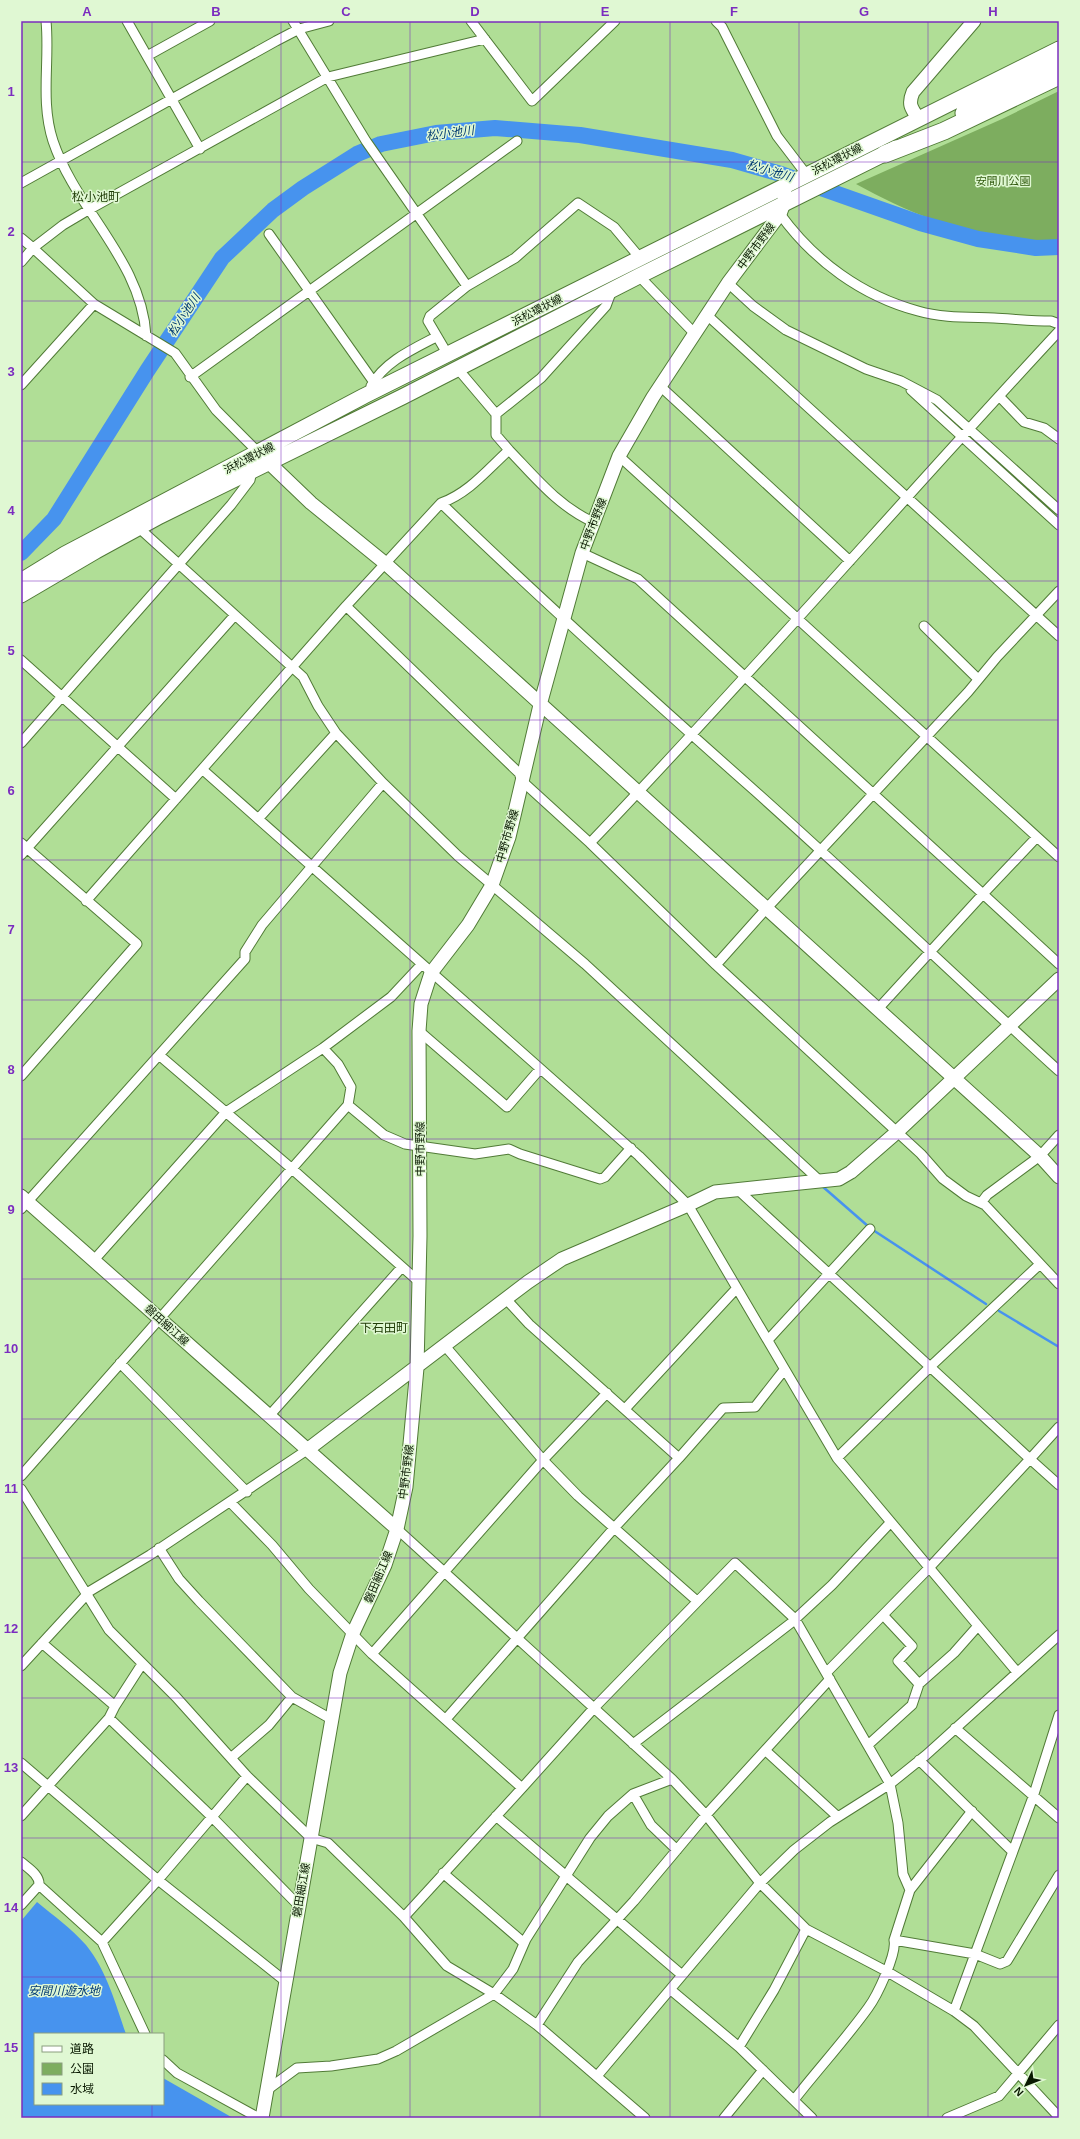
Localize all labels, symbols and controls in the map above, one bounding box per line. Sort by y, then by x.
text: A [82,4,92,19]
text: B [211,4,221,19]
text: C [341,4,351,19]
text: D [470,4,480,19]
text: E [601,4,610,19]
text: F [730,4,738,19]
text: G [859,4,869,19]
text: H [988,4,998,19]
text: 1 [7,84,15,99]
water label: 松小池川 [425,123,477,143]
street label: 浜松環状線 [810,141,864,177]
water label: 松小池川 [745,157,797,185]
park label: 安間川公園 [976,175,1031,187]
district label: 松小池町 [72,190,120,204]
street label: 中野市野線 [735,220,777,272]
text: 2 [7,224,15,239]
water label: 松小池川 [165,290,204,339]
street label: 浜松環状線 [510,292,564,328]
text: 3 [7,364,15,379]
street label: 浜松環状線 [222,440,276,476]
street label: 中野市野線 [578,496,608,552]
text: 4 [7,503,15,518]
text: 5 [7,643,15,658]
text: 6 [7,783,15,798]
street label: 中野市野線 [494,808,520,864]
text: 7 [7,922,15,937]
text: 8 [7,1062,15,1077]
street label: 中野市野線 [414,1122,426,1177]
text: 9 [7,1202,15,1217]
street label: 磐田細江線 [143,1302,191,1348]
district label: 下石田町 [360,1321,408,1335]
text: 10 [4,1341,18,1356]
street label: 中野市野線 [397,1444,415,1500]
text: 11 [4,1481,18,1496]
street label: 磐田細江線 [362,1549,394,1605]
text: 12 [4,1621,18,1636]
text: 13 [4,1760,18,1775]
street label: 磐田細江線 [290,1862,312,1918]
text: 14 [4,1900,19,1915]
water label: 安間川遊水地 [28,1984,102,1998]
legend [34,2033,164,2105]
text: 15 [4,2040,18,2055]
text: 道路 [70,2042,94,2056]
text: 公園 [70,2062,94,2076]
north arrow [1006,2065,1046,2105]
text: 水域 [70,2082,94,2096]
text: N [1012,2085,1026,2099]

